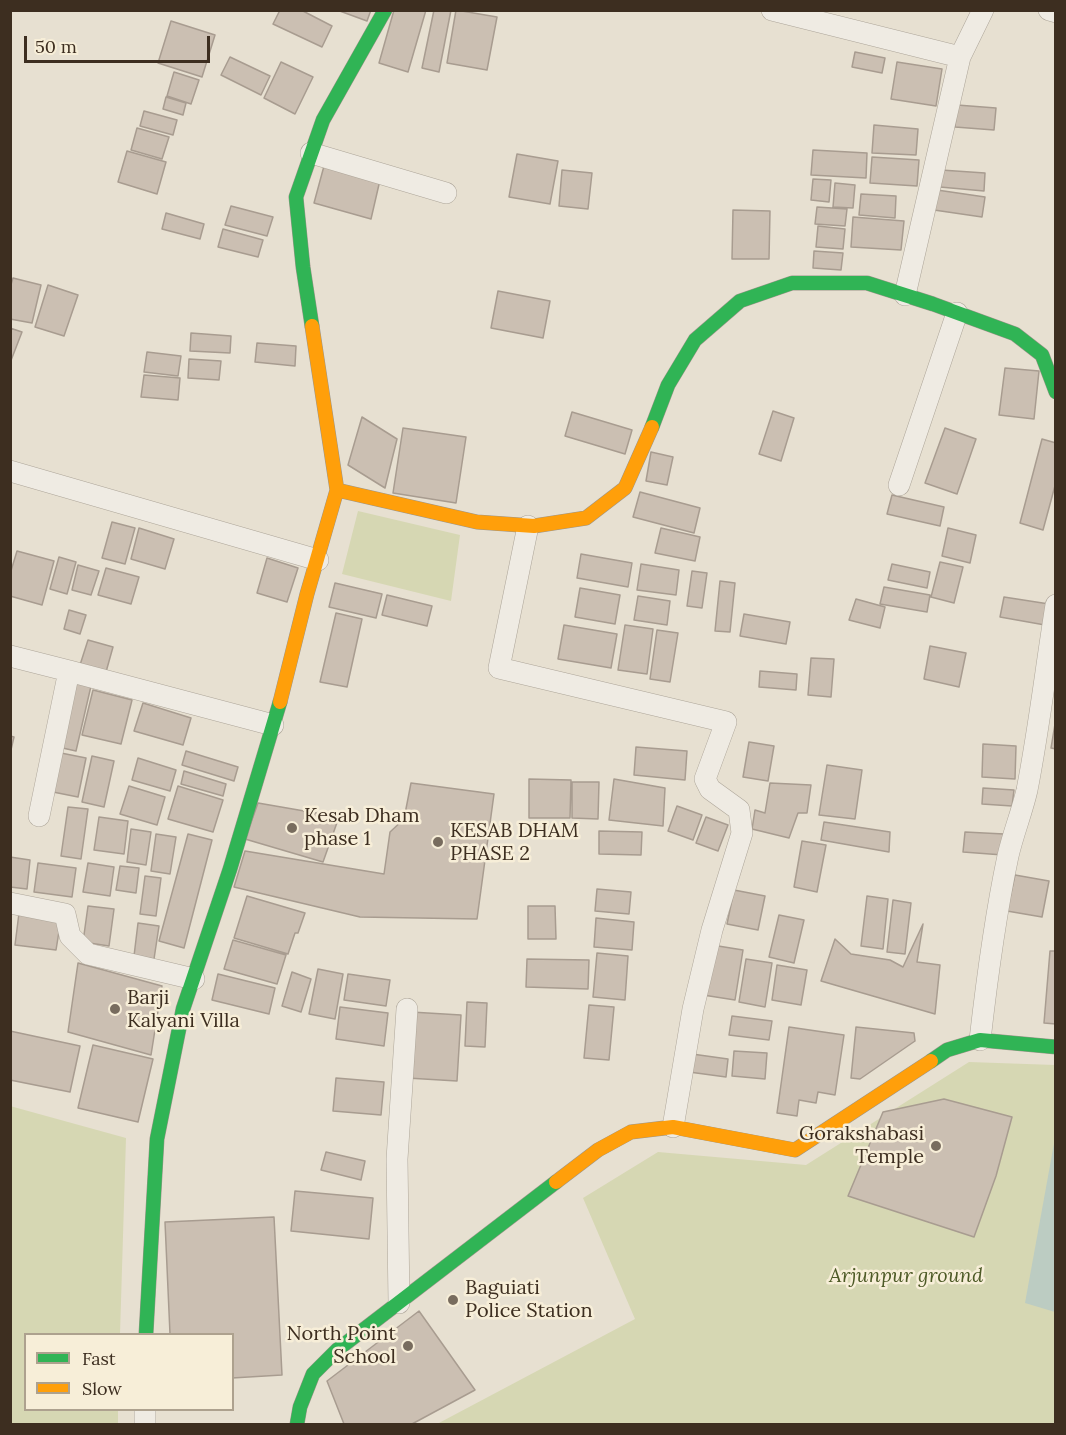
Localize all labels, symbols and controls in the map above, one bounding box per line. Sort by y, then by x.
scale bar [27,24,213,62]
text: 50 m [35,35,77,58]
place label: Kesab Dham phase 1 [304,804,420,851]
place label: KESAB DHAM PHASE 2 [450,819,579,866]
marker: Kesab Dham phase 1 [285,821,299,835]
marker: KESAB DHAM PHASE 2 [431,835,445,849]
place label: Barji Kalyani Villa [127,986,240,1033]
marker: Barji Kalyani Villa [108,1002,122,1016]
place label: Gorakshabasi Temple [799,1122,924,1169]
marker: Gorakshabasi Temple [929,1139,943,1153]
park label: Arjunpur ground [829,1264,983,1288]
place label: Baguiati Police Station [465,1276,593,1323]
marker: Baguiati Police Station [446,1293,460,1307]
place label: North Point School [287,1322,396,1369]
legend [24,1333,234,1411]
marker: North Point School [401,1339,415,1353]
text: Fast [82,1347,116,1370]
text: Slow [82,1377,122,1400]

